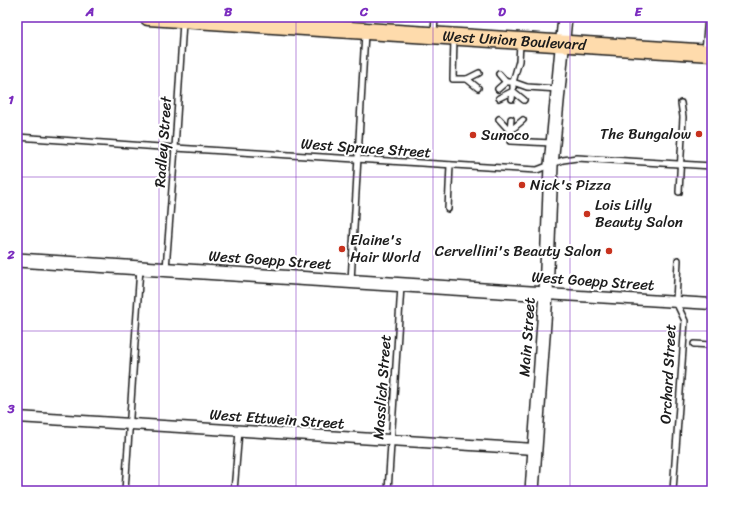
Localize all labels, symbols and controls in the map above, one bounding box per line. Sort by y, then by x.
text: A [85,0,94,23]
text: B [224,0,233,23]
text: C [359,0,369,23]
text: D [498,0,506,23]
text: E [634,0,643,23]
street label: West Union Boulevard [442,23,588,58]
text: 1 [8,88,14,111]
street label: Radley Street [147,95,179,188]
place label: The Bungalow [600,121,692,147]
place label: Sunoco [481,122,530,148]
marker: The Bungalow [694,129,704,139]
street label: West Spruce Street [300,130,432,166]
marker: Sunoco [468,130,478,140]
place label: Nick's Pizza [530,172,611,198]
marker: Nick's Pizza [517,180,527,190]
place label: Lois Lilly Beauty Salon [595,192,683,235]
marker: Lois Lilly Beauty Salon [582,209,592,219]
place label: Elaine's Hair World [350,227,421,270]
place label: Cervellini's Beauty Salon [435,238,601,264]
text: 2 [6,243,15,266]
street label: West Goepp Street [208,243,333,277]
marker: Elaine's Hair World [337,244,347,254]
marker: Cervellini's Beauty Salon [604,246,614,256]
street label: West Goepp Street [531,264,656,298]
street label: Main Street [511,296,543,378]
street label: Orchard Street [652,323,684,425]
street label: Masslich Street [365,333,399,440]
text: 3 [6,397,15,420]
street label: West Ettwein Street [209,401,346,437]

